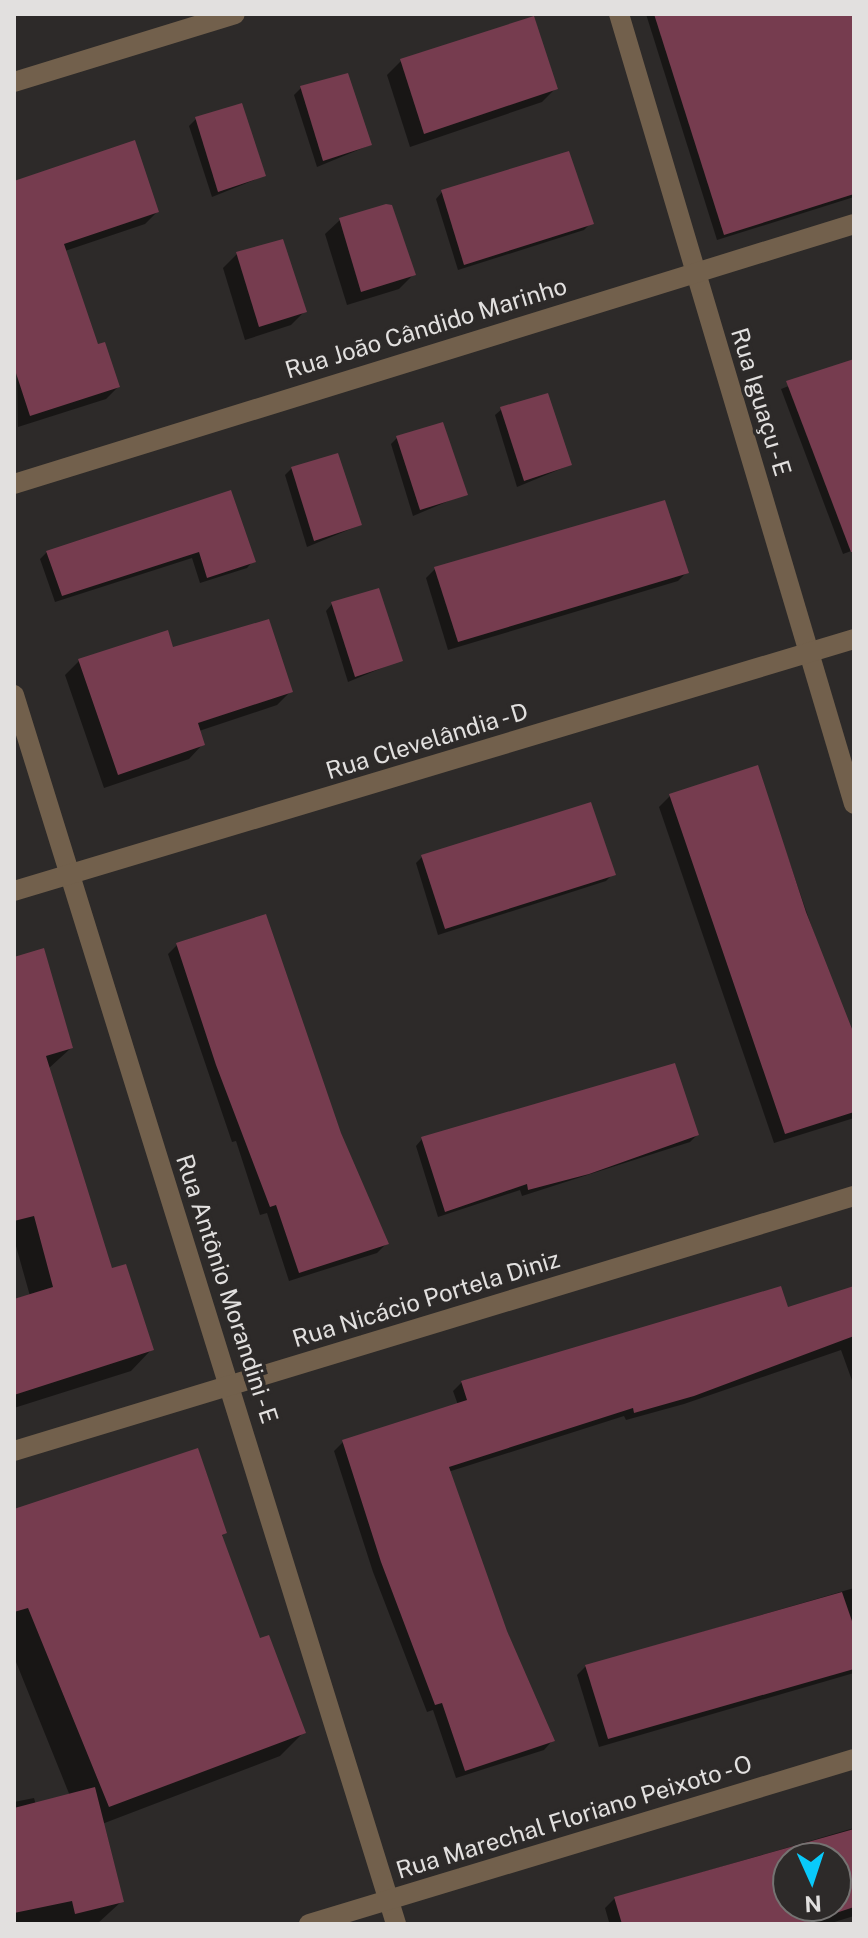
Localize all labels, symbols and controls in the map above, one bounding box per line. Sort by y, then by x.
street label: Rua João Cândido Marinho [282,271,570,385]
street label: Rua Iguaçu - E [724,321,798,483]
street label: Rua Clevelândia - D [319,696,535,786]
street label: Rua Antônio Morandini - E [169,1148,285,1430]
street label: Rua Nicácio Portela Diniz [289,1245,563,1353]
street label: Rua Marechal Floriano Peixoto - O [389,1748,759,1886]
north arrow [772,1842,852,1922]
text: N [804,1891,822,1917]

